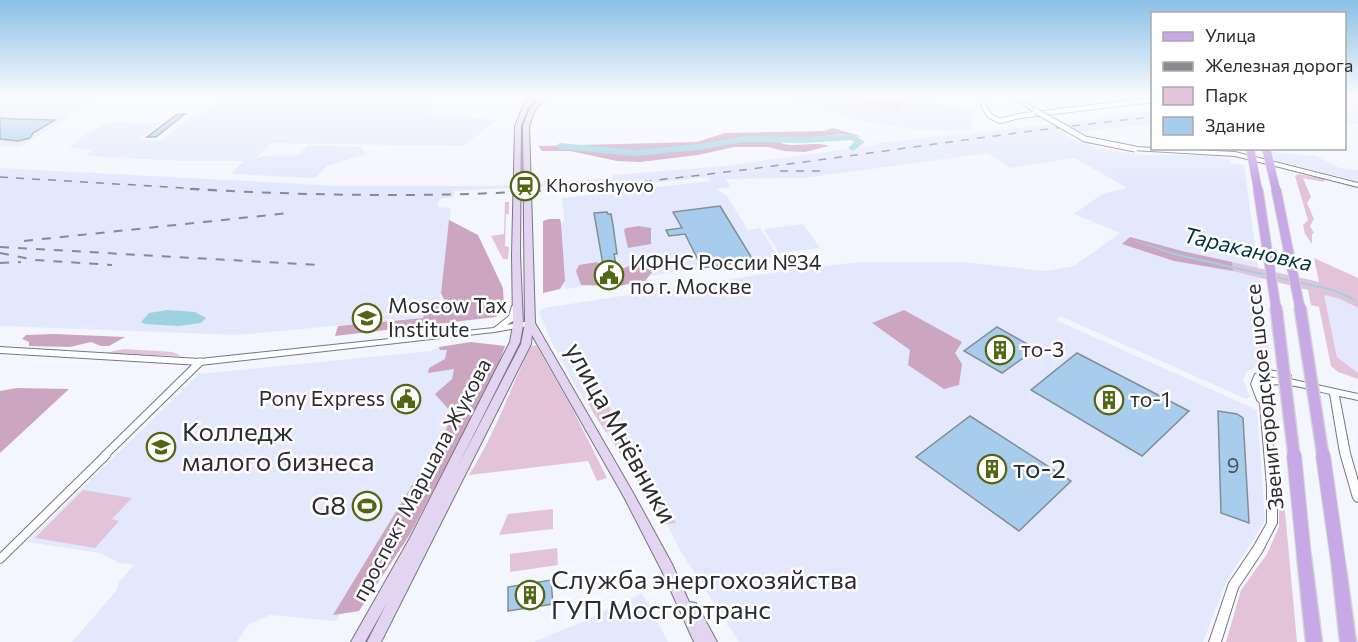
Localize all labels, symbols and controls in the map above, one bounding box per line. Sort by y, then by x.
legend [1151,12,1346,150]
text: Улица [1205,24,1256,46]
text: Железная дорога [1205,54,1353,76]
text: Парк [1205,84,1248,106]
text: Здание [1205,114,1265,136]
station icon: Khoroshyovo [509,170,541,202]
place label: Khoroshyovo [546,174,654,196]
water label: Таракановка [1181,221,1315,276]
place label: ИФНС России №34 по г. Москве [630,249,822,298]
public building icon: ИФНС России №34 по г. Москве [593,259,625,291]
street label: Звенигородское шоссе [1239,283,1288,512]
place label: Moscow Tax Institute [388,292,507,341]
school or university icon: Moscow Tax Institute [351,302,383,334]
building icon: то-3 [984,334,1016,366]
street label: улица Мнёвники [560,336,685,528]
place label: то-3 [1021,336,1064,361]
street label: проспект Маршала Жукова [346,354,495,605]
public building icon: Pony Express [390,383,422,415]
building icon: то-1 [1093,384,1125,416]
place label: Pony Express [259,385,385,410]
place label: то-1 [1130,386,1170,411]
place label: Колледж малого бизнеса [182,415,374,476]
school or university icon: Колледж малого бизнеса [145,431,177,463]
place label: то-2 [1013,452,1066,483]
house number: 9 [1227,452,1239,477]
building icon: то-2 [976,453,1008,485]
place label: G8 [311,489,346,520]
sports icon: G8 [351,490,383,522]
place label: Служба энергохозяйства ГУП Мосгортранс [551,563,857,624]
building icon: Служба энергохозяйства ГУП Мосгортранс [514,579,546,611]

